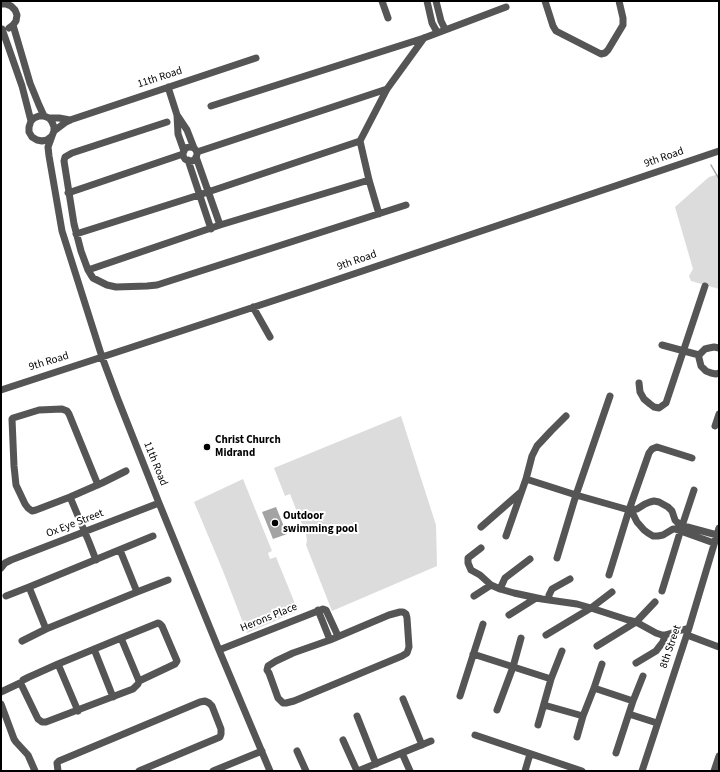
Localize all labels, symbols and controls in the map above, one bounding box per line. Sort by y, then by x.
street label: 11th Road [136,65,184,91]
street label: 9th Road [642,145,686,171]
street label: 9th Road [335,248,379,274]
street label: 9th Road [27,350,71,374]
place label: Christ Church Midrand [215,434,281,460]
street label: 11th Road [140,440,170,488]
marker: Christ Church Midrand [202,442,212,452]
street label: Ox Eye Street [45,507,105,541]
place label: Outdoor swimming pool [283,510,357,536]
marker: Outdoor swimming pool [270,518,280,528]
street label: Herons Place [239,601,299,635]
street label: 8th Street [657,624,685,670]

